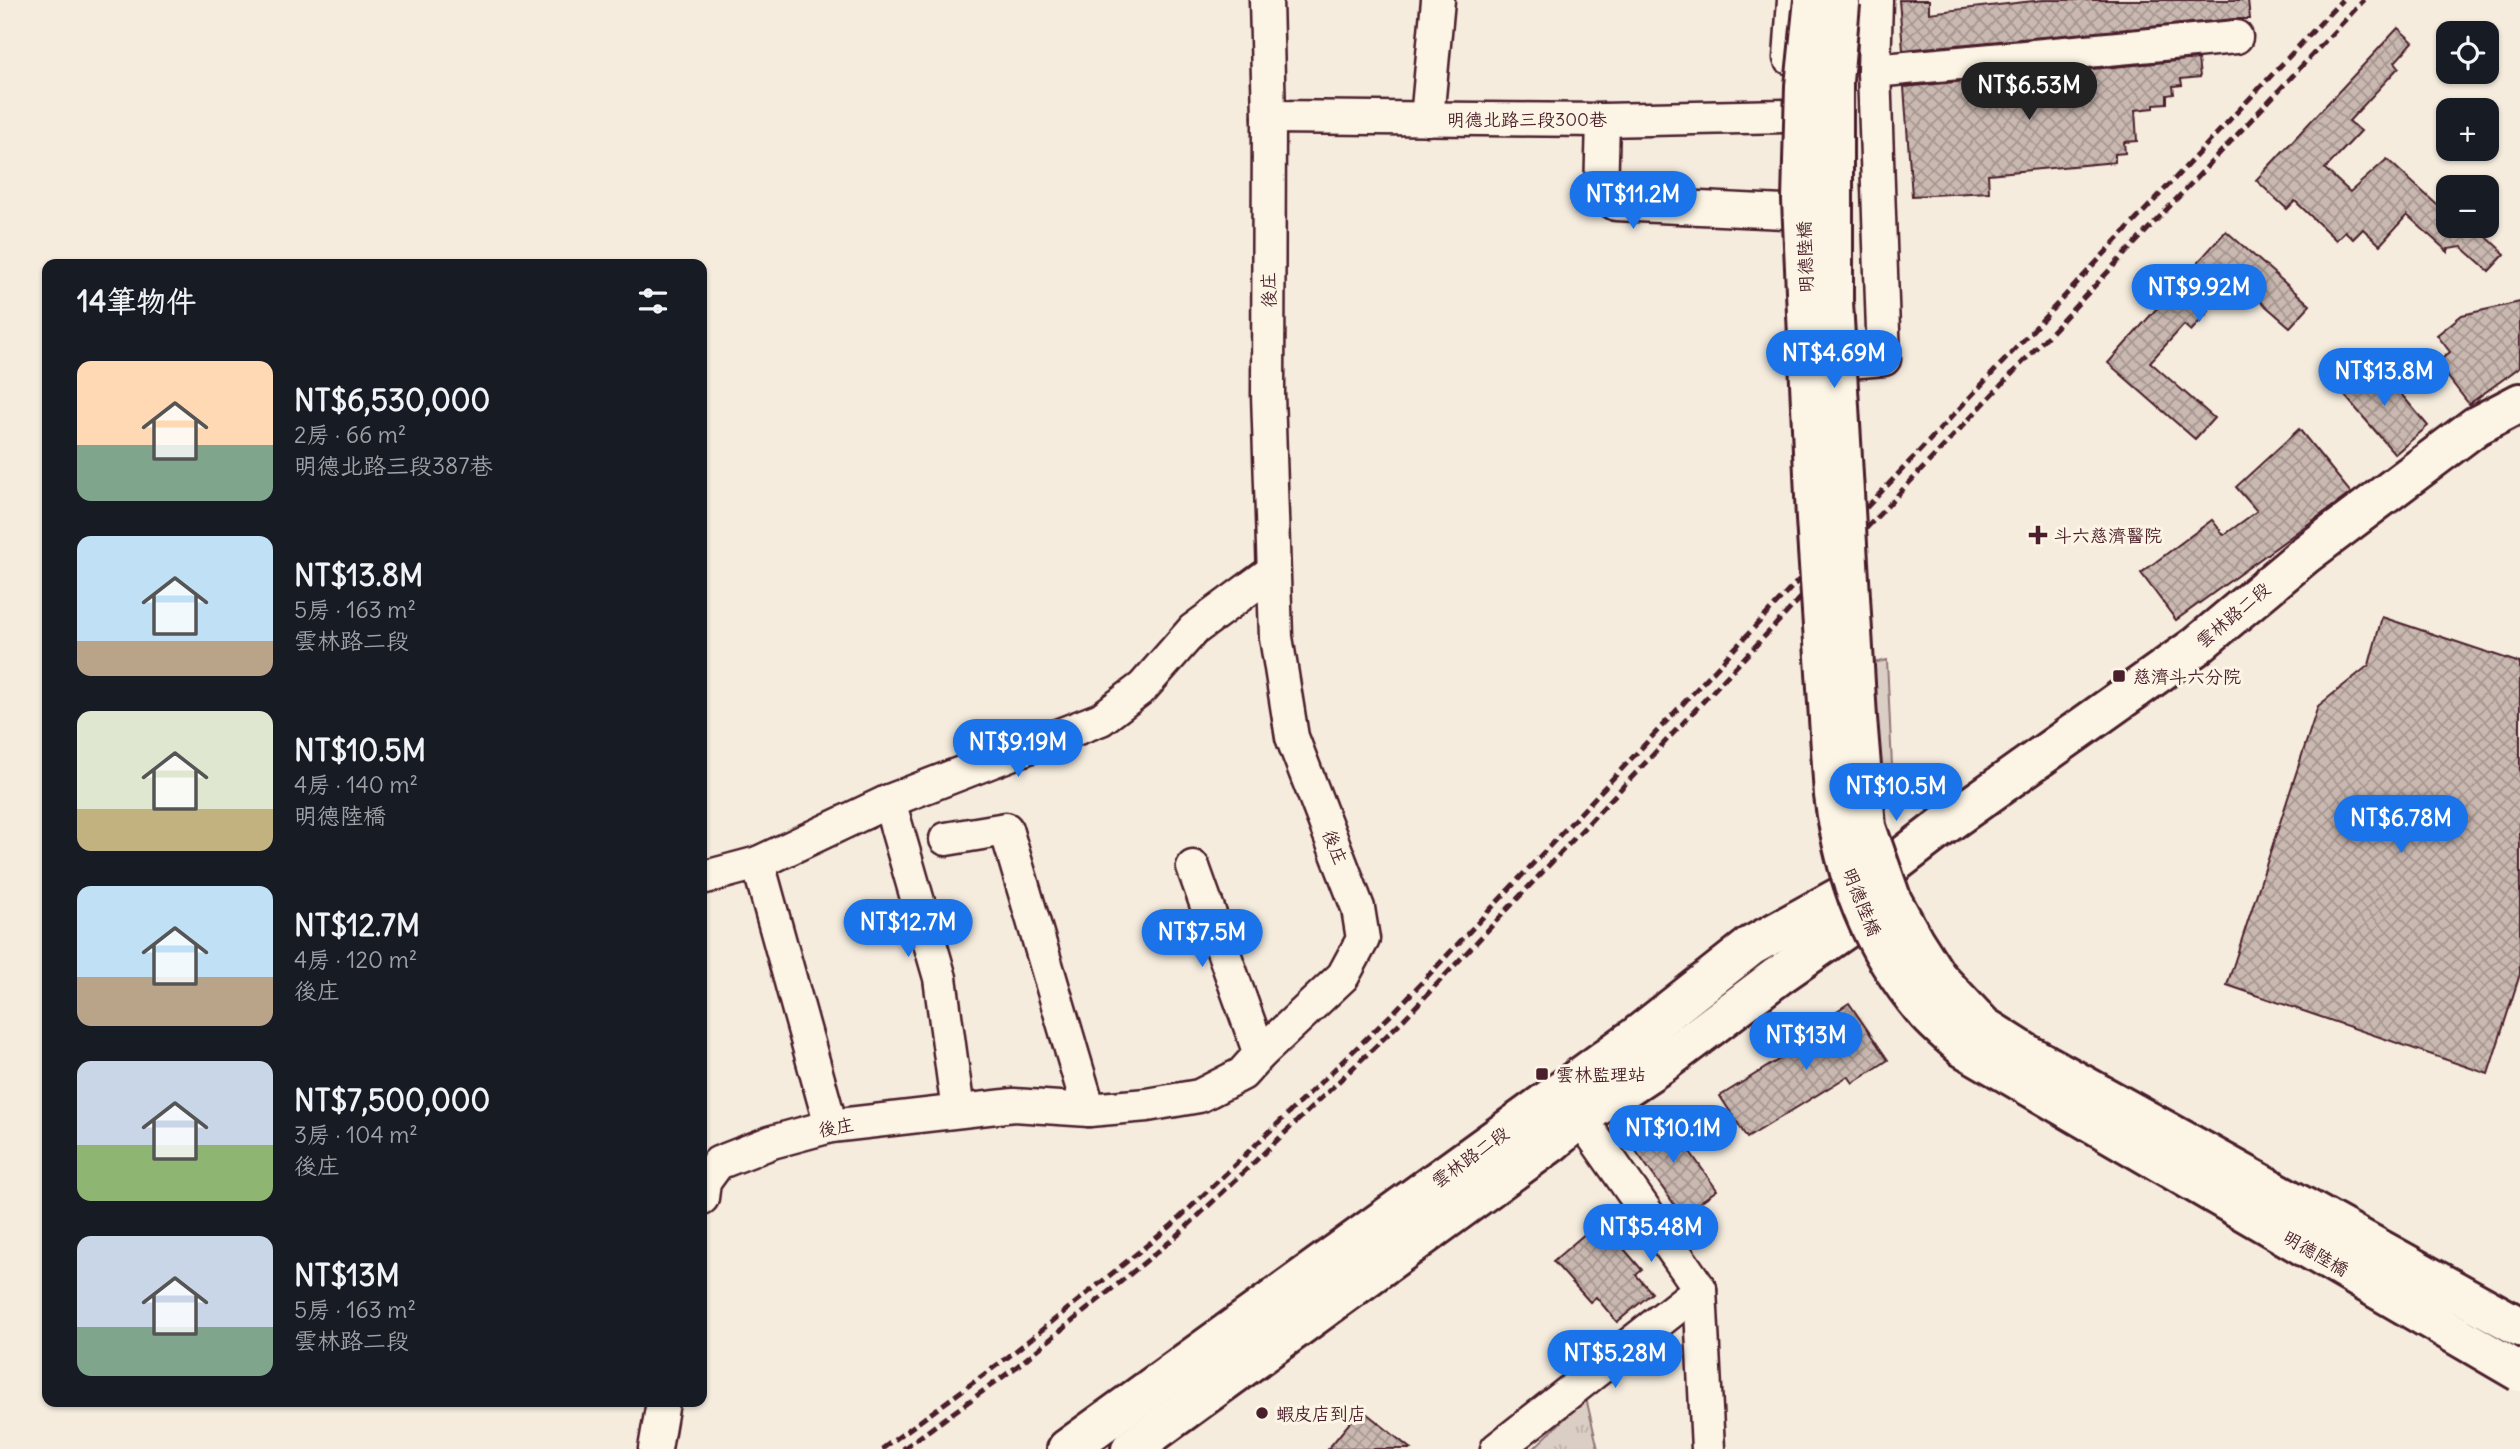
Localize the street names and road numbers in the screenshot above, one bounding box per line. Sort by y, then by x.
street label: 明德北路三段300巷 [1447,108,1607,131]
street label: 明德陸橋 [1792,221,1818,293]
street label: 後庄 [1257,272,1280,308]
street label: 雲林路二段 [2191,577,2275,653]
street label: 後庄 [1318,826,1352,868]
street label: 明德陸橋 [1838,864,1886,940]
street label: 後庄 [816,1113,856,1141]
street label: 雲林路二段 [1427,1121,1513,1193]
street label: 明德陸橋 [2279,1225,2353,1281]

